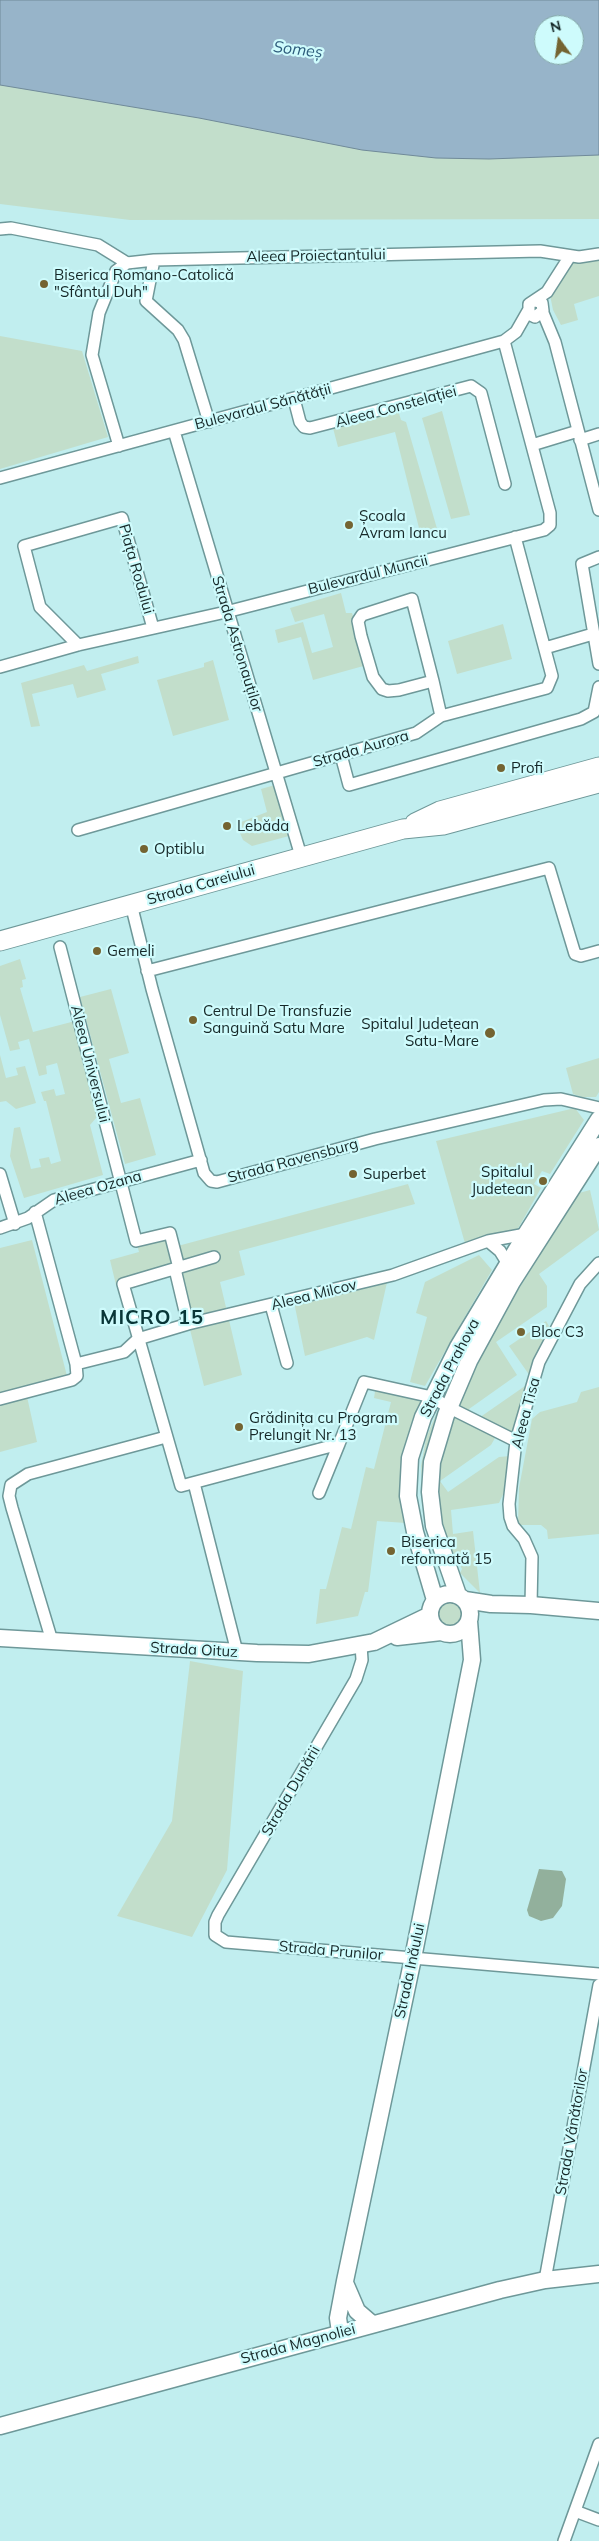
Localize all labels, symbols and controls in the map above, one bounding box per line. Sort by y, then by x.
north arrow [534,15,584,65]
text: N [548,16,563,36]
water label: Someș [272,37,324,63]
street label: Aleea Proiectantului [246,246,386,266]
place label: Biserica Romano-Catolică "Sfântul Duh" [54,266,234,301]
marker: Biserica Romano-Catolică "Sfântul Duh" [38,278,50,290]
street label: Bulevardul Sănătății [193,380,333,434]
street label: Aleea Constelației [333,382,459,432]
place label: Școala Avram Iancu [359,507,447,542]
marker: Școala Avram Iancu [343,519,355,531]
street label: Piața Rodului [115,522,157,616]
street label: Bulevardul Muncii [306,551,430,599]
street label: Strada Astronauților [208,574,266,714]
street label: Strada Aurora [311,727,411,771]
place label: Profi [511,759,543,777]
marker: Profi [495,762,507,774]
place label: Lebăda [237,817,289,835]
marker: Lebăda [221,820,233,832]
place label: Optiblu [154,840,205,858]
marker: Optiblu [138,843,150,855]
street label: Strada Careiului [145,861,257,909]
place label: Gemeli [107,942,155,960]
marker: Gemeli [91,945,103,957]
place label: Centrul De Transfuzie Sanguină Satu Mare [203,1002,352,1037]
street label: Aleea Universului [67,1003,113,1125]
marker: Centrul De Transfuzie Sanguină Satu Mare [187,1014,199,1026]
place label: Spitalul Județean Satu-Mare [361,1015,479,1050]
marker: Spitalul Județean Satu-Mare [483,1026,497,1040]
street label: Strada Ravensburg [226,1135,360,1187]
place label: Spitalul Judetean [471,1163,533,1198]
place label: Superbet [363,1165,426,1183]
street label: Aleea Ozana [52,1167,144,1209]
marker: Superbet [347,1168,359,1180]
marker: Spitalul Judetean [537,1175,549,1187]
street label: Aleea Milcov [269,1276,359,1314]
district label: MICRO 15 [99,1306,205,1330]
street label: Strada Prahova [416,1316,484,1420]
place label: Bloc C3 [531,1323,584,1341]
marker: Bloc C3 [515,1326,527,1338]
street label: Aleea Tisa [508,1375,544,1451]
place label: Grădinița cu Program Prelungit Nr. 13 [249,1409,398,1444]
marker: Grădinița cu Program Prelungit Nr. 13 [233,1421,245,1433]
place label: Biserica reformată 15 [401,1533,492,1568]
marker: Biserica reformată 15 [385,1545,397,1557]
street label: Strada Oituz [150,1639,238,1661]
street label: Strada Dunării [258,1743,324,1839]
street label: Strada Inăului [391,1922,429,2020]
street label: Strada Prunilor [278,1937,384,1965]
street label: Strada Vânătorilor [552,2067,592,2197]
street label: Strada Magnoliei [239,2320,357,2368]

